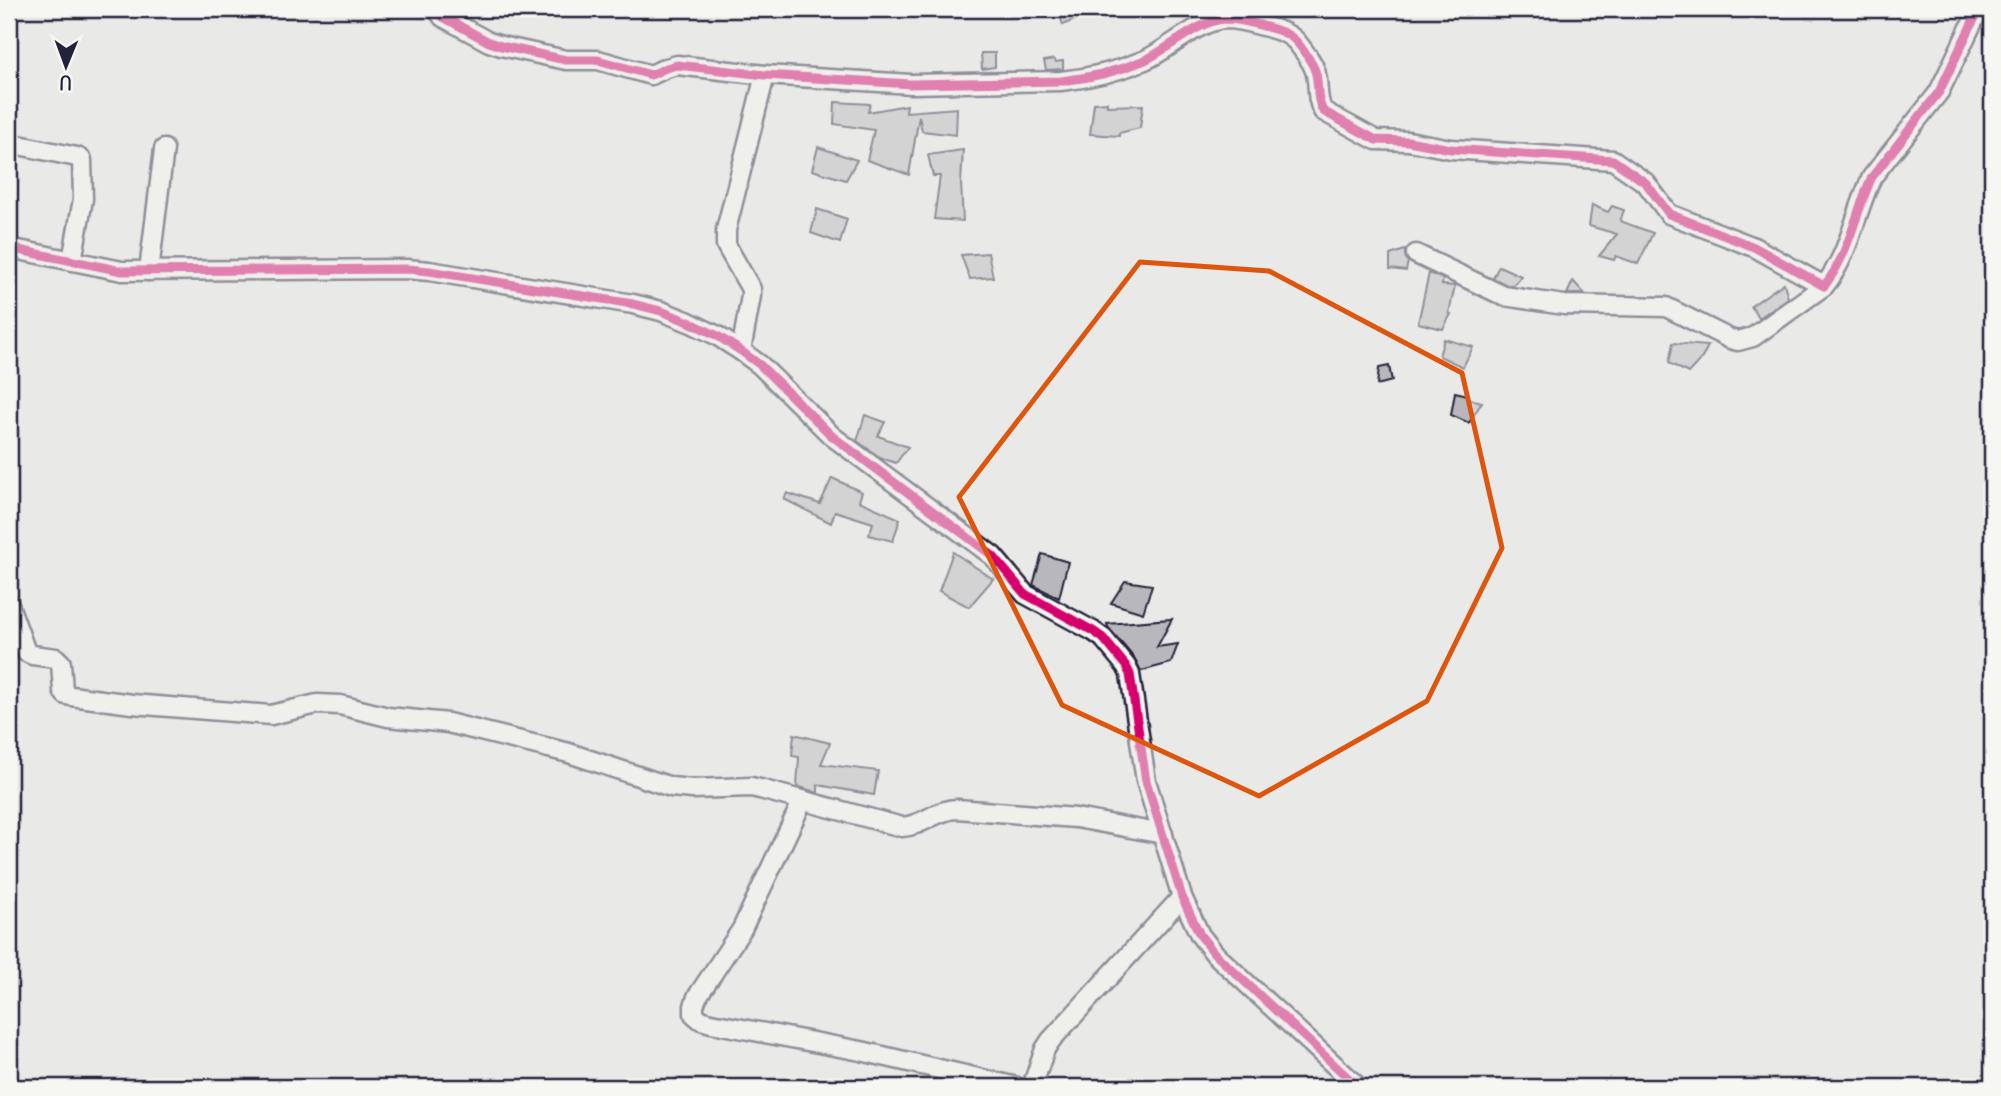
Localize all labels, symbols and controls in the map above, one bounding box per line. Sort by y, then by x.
north arrow [32,32,102,102]
text: U [59,71,72,95]

